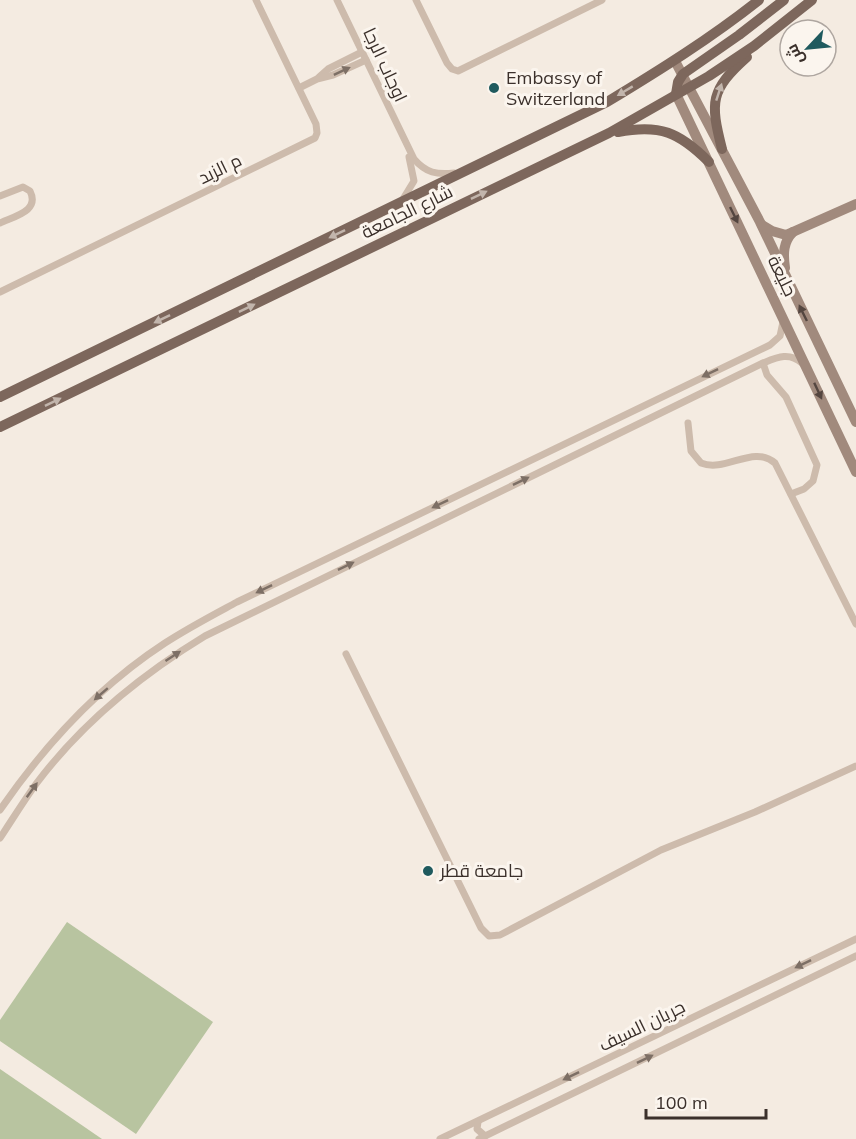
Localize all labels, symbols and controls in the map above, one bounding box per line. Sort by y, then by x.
north arrow [778,18,838,78]
street label: اوجاب الرجا [358,24,413,106]
text: ش [781,41,808,68]
place label: Embassy of Switzerland [506,66,605,110]
one-way arrow [334,67,351,76]
marker: Embassy of Switzerland [487,81,501,95]
one-way arrow [715,83,724,101]
one-way arrow [617,86,633,97]
street label: م الزبد [194,148,246,190]
street label: شارع الجامعة [357,180,457,244]
one-way arrow [471,191,488,200]
one-way arrow [730,206,739,223]
one-way arrow [329,229,346,238]
street label: جليعة [763,252,802,300]
one-way arrow [239,303,256,312]
one-way arrow [799,304,808,321]
one-way arrow [153,314,170,323]
one-way arrow [701,368,718,377]
one-way arrow [814,382,824,400]
one-way arrow [44,397,61,406]
one-way arrow [513,476,530,485]
one-way arrow [431,499,448,509]
one-way arrow [338,562,355,571]
one-way arrow [256,585,273,594]
one-way arrow [165,650,181,662]
one-way arrow [94,687,109,700]
one-way arrow [26,782,38,797]
place label: جامعة قطر [439,859,523,882]
marker: جامعة قطر [421,864,435,878]
one-way arrow [795,960,812,969]
street label: جريان السيف [595,995,689,1056]
one-way arrow [637,1054,654,1063]
one-way arrow [563,1072,580,1081]
scale bar [646,1082,766,1120]
text: 100 m [655,1091,708,1114]

